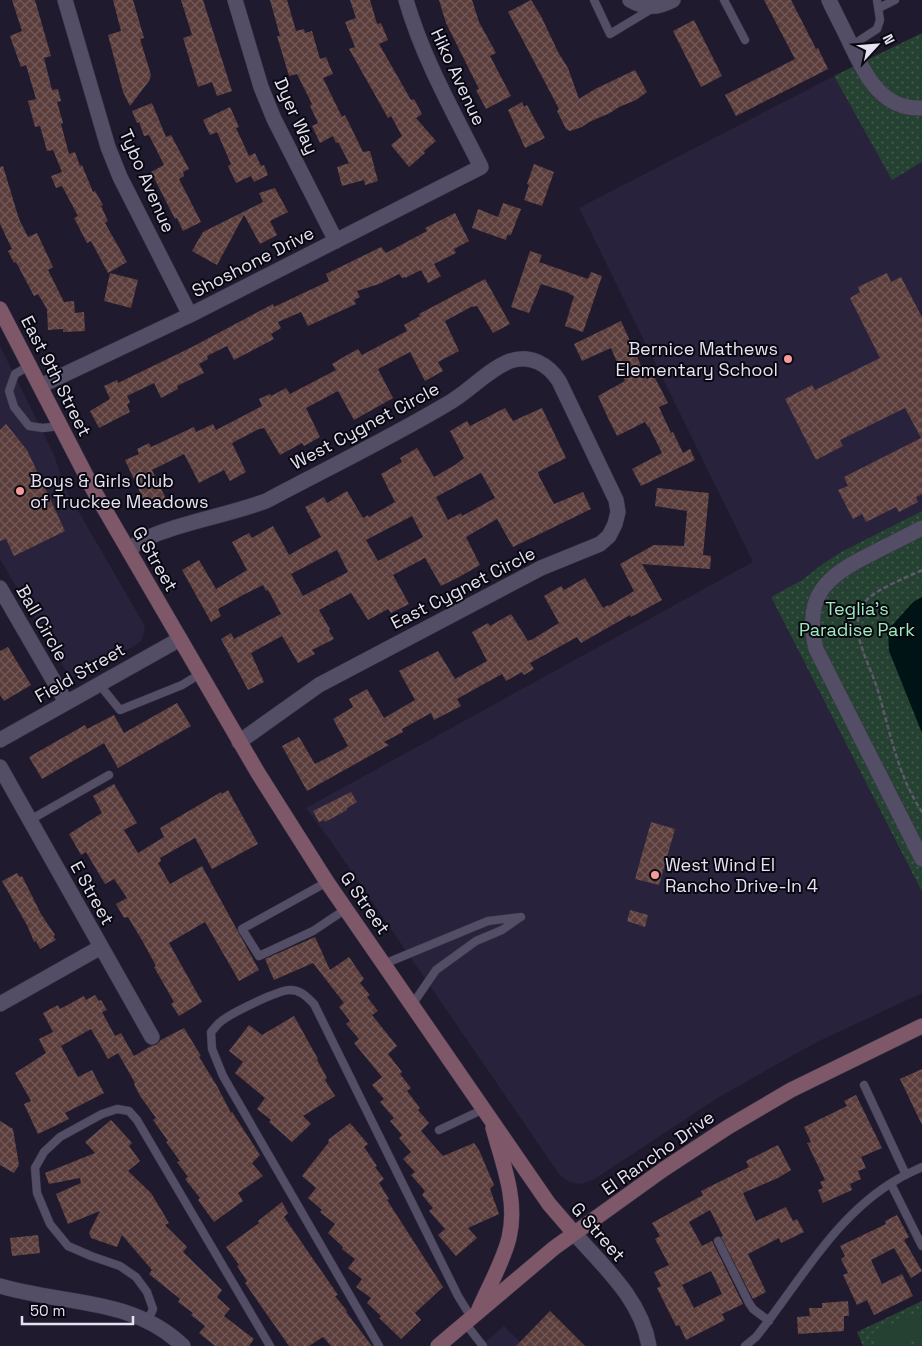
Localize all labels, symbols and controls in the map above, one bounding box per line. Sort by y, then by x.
north arrow [852,20,902,70]
street label: Hiko Avenue [426,25,491,129]
text: N [879,31,899,47]
street label: Dyer Way [269,74,324,158]
street label: Tybo Avenue [114,125,181,236]
street label: Shoshone Drive [188,221,318,302]
street label: East 9th Street [16,311,97,440]
place label: Bernice Mathews Elementary School [615,337,778,381]
marker: Bernice Mathews Elementary School [782,353,794,365]
street label: West Cygnet Circle [287,377,443,474]
place label: Boys & Girls Club of Truckee Meadows [30,469,209,513]
marker: Boys & Girls Club of Truckee Meadows [14,485,26,497]
street label: G Street [128,522,183,595]
street label: East Cygnet Circle [387,541,539,634]
street label: Ball Circle [11,581,73,665]
park label: Teglia's Paradise Park [799,597,915,641]
street label: Field Street [31,638,129,708]
place label: West Wind El Rancho Drive-In 4 [665,853,818,897]
street label: E Street [65,857,119,929]
street label: G Street [335,867,395,939]
marker: West Wind El Rancho Drive-In 4 [649,869,661,881]
street label: El Rancho Drive [597,1105,719,1200]
street label: G Street [566,1197,631,1266]
scale bar [22,1294,134,1326]
text: 50 m [30,1301,65,1320]

